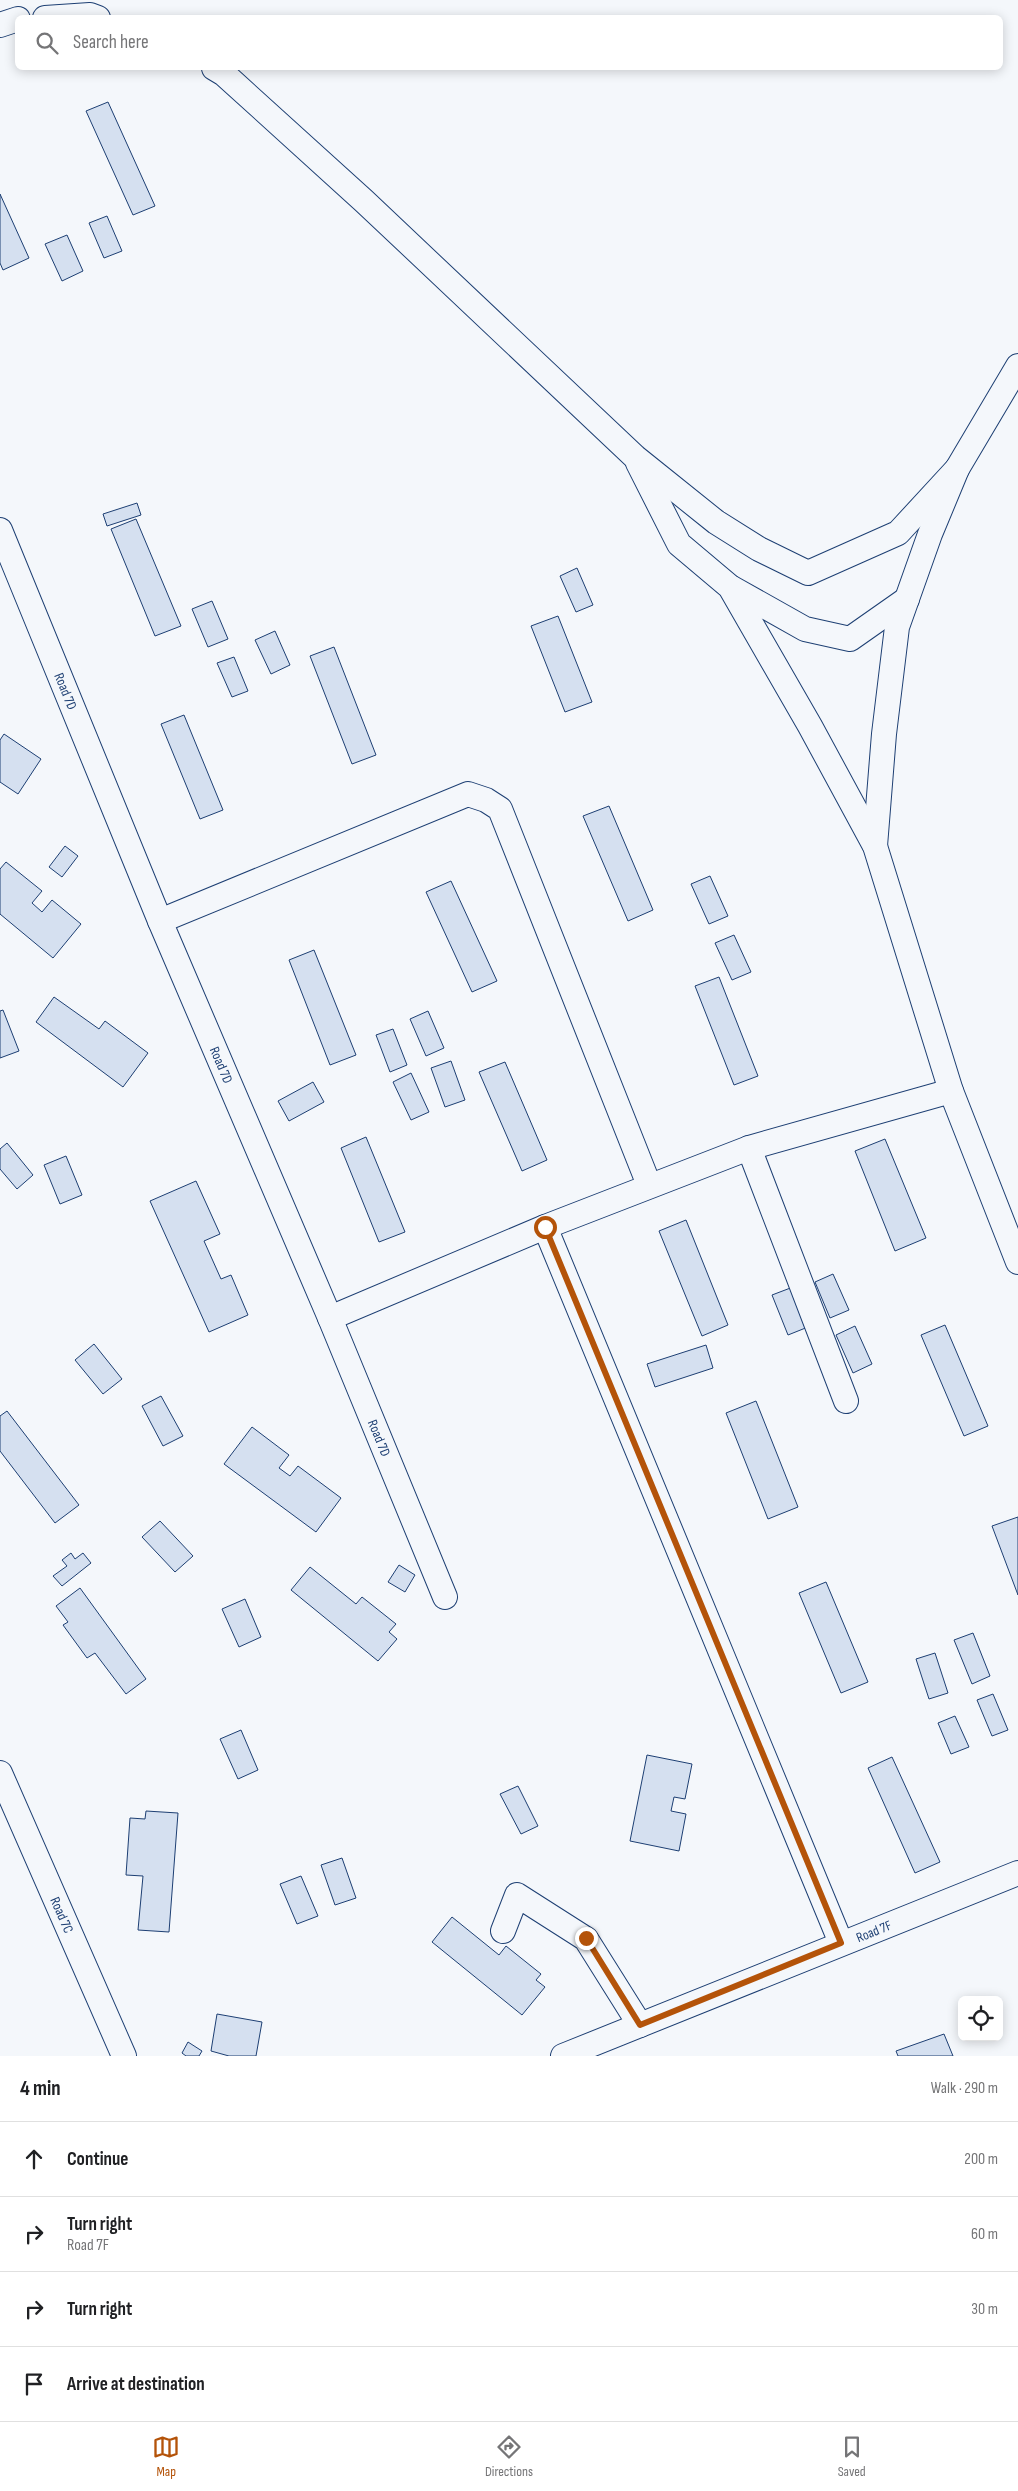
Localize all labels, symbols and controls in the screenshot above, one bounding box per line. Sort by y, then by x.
search box [15,15,1003,70]
icon: search [33,29,61,57]
text: Search here [73,31,149,54]
street label: Road 7D [50,670,81,712]
street label: Road 7D [206,1044,237,1086]
route start [534,1216,557,1239]
street label: Road 7D [364,1417,394,1459]
street label: Road 7C [46,1894,77,1936]
street label: Road 7F [854,1917,895,1946]
route end [575,1927,598,1950]
map controls [958,1996,1003,2041]
button: locate [958,1996,1003,2041]
text: 4 min [20,2076,61,2101]
text: Walk · 290 m [931,2079,998,2098]
icon: ahead [20,2145,48,2173]
text: Continue [67,2148,128,2171]
text: 200 m [964,2150,998,2169]
text: Turn right [67,2213,132,2236]
icon: right [20,2220,48,2248]
text: 60 m [971,2225,998,2244]
text: Road 7F [67,2236,109,2255]
icon: right [20,2295,48,2323]
text: Turn right [67,2298,132,2321]
text: 30 m [971,2300,998,2319]
icon: arrive [20,2370,48,2398]
text: Arrive at destination [67,2373,205,2396]
tab: Map [152,2433,180,2480]
tab: Directions [485,2433,533,2480]
tab: Saved [838,2433,866,2480]

